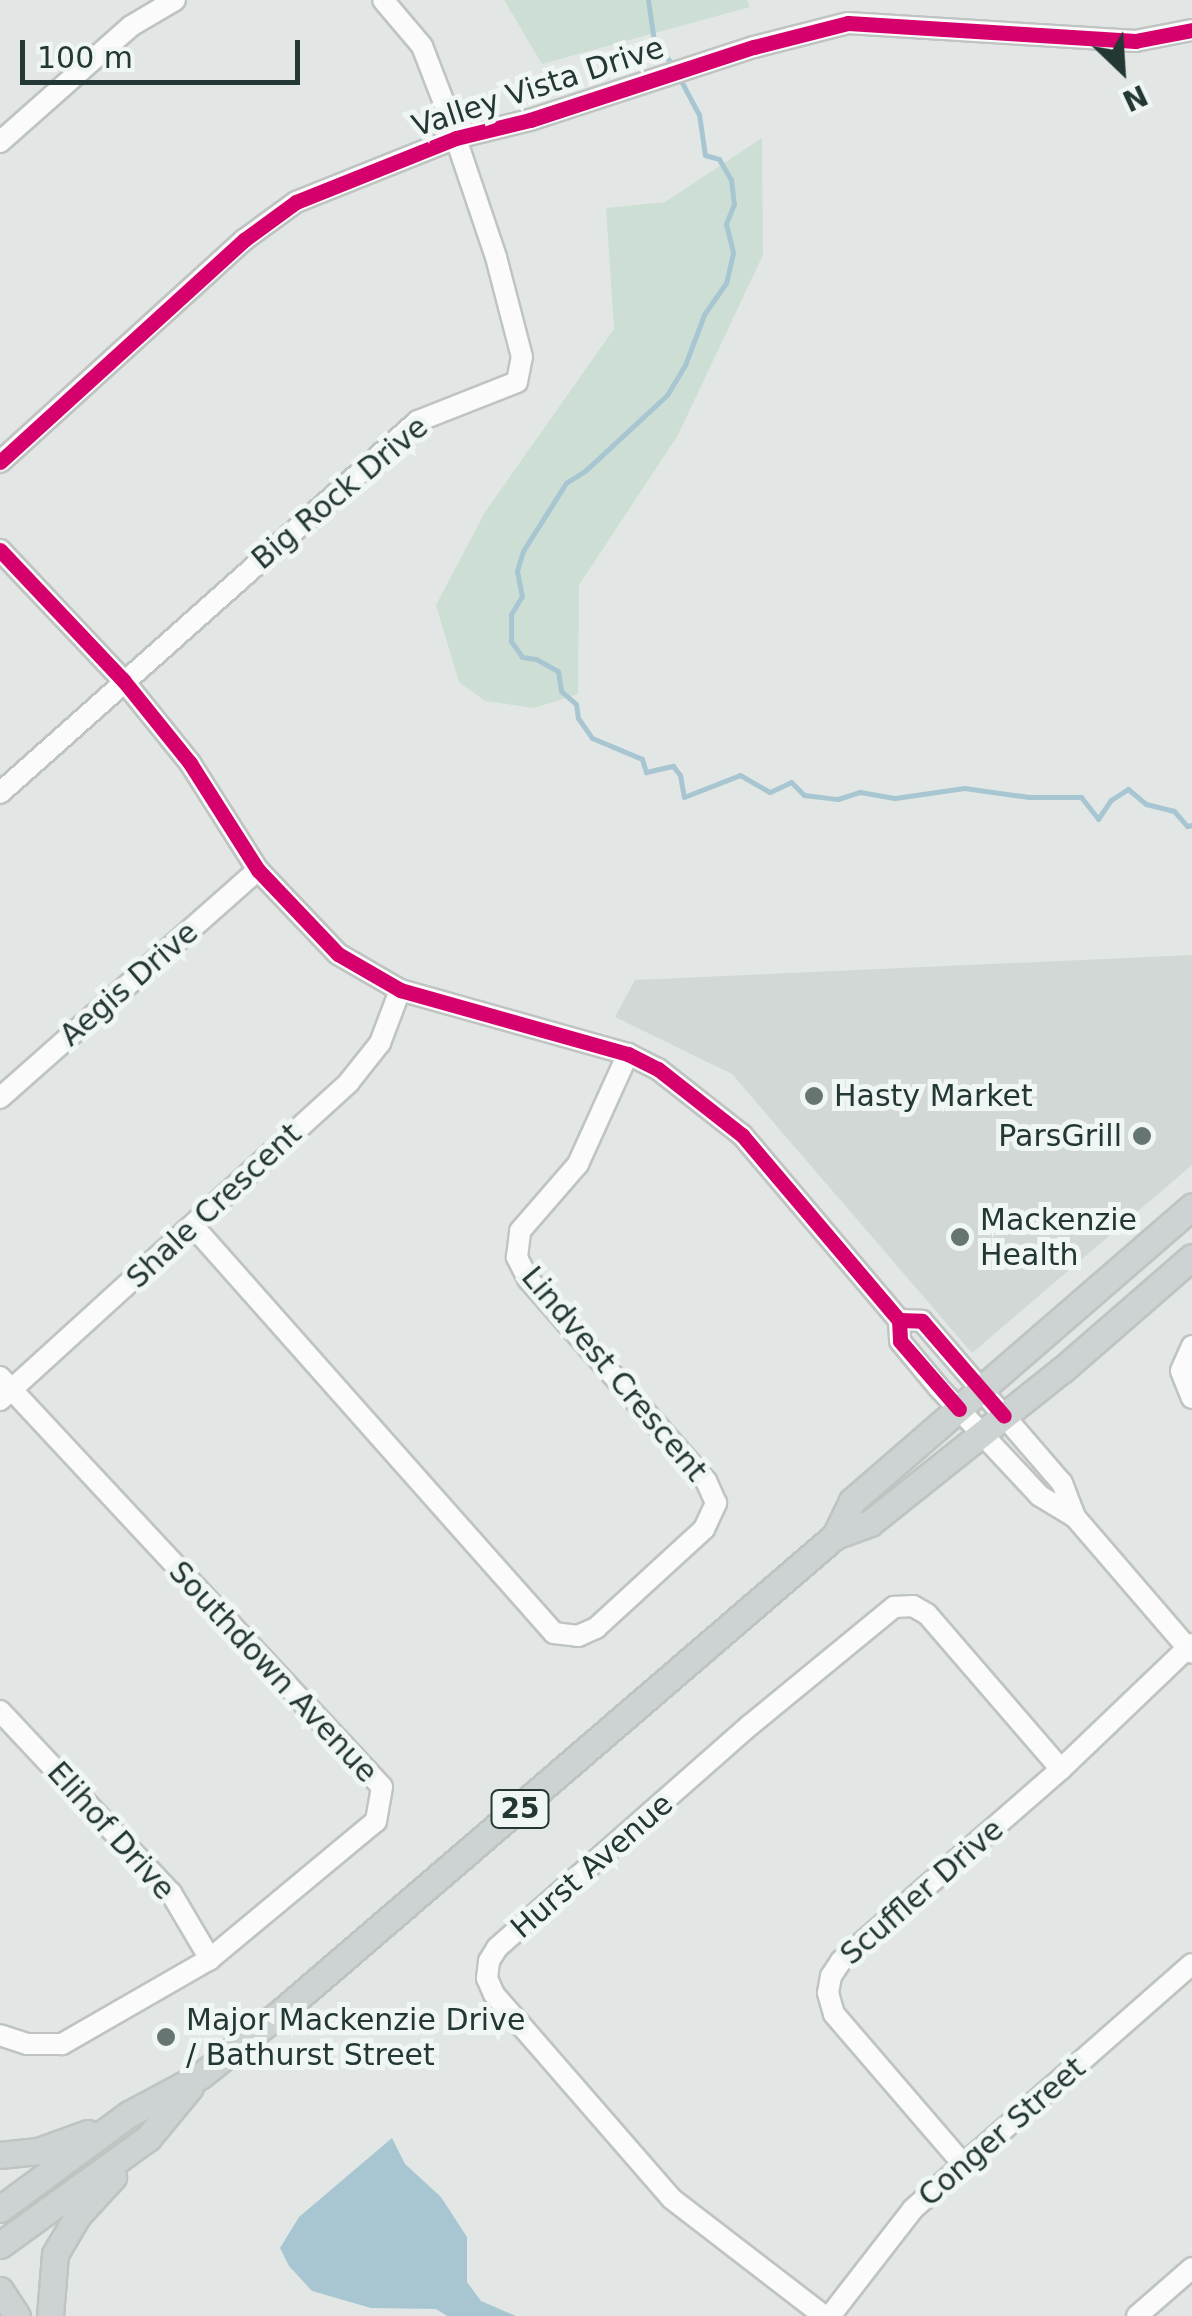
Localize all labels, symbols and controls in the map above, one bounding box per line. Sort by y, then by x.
scale bar [25,20,305,82]
north arrow [1072,20,1172,120]
street label: Valley Vista Drive [408,29,668,145]
text: 100 m [37,40,133,75]
text: N [1117,78,1152,118]
street label: Big Rock Drive [245,409,435,577]
street label: Aegis Drive [53,914,205,1054]
place label: Hasty Market [834,1078,1033,1114]
marker: Hasty Market [803,1085,825,1107]
street label: Shale Crescent [119,1116,309,1296]
place label: ParsGrill [998,1118,1122,1154]
marker: ParsGrill [1131,1125,1153,1147]
place label: Mackenzie Health [980,1202,1137,1272]
marker: Mackenzie Health [949,1226,971,1248]
street label: Lindvest Crescent [514,1260,714,1488]
street label: Southdown Avenue [161,1554,385,1790]
street label: Elihof Drive [40,1755,182,1907]
road number: 25 [490,1786,550,1832]
street label: Hurst Avenue [504,1786,680,1946]
street label: Scuffler Drive [833,1812,1011,1972]
place label: Major Mackenzie Drive / Bathurst Street [186,2002,525,2072]
marker: Major Mackenzie Drive / Bathurst Street [155,2026,177,2048]
street label: Conger Street [911,2050,1093,2214]

